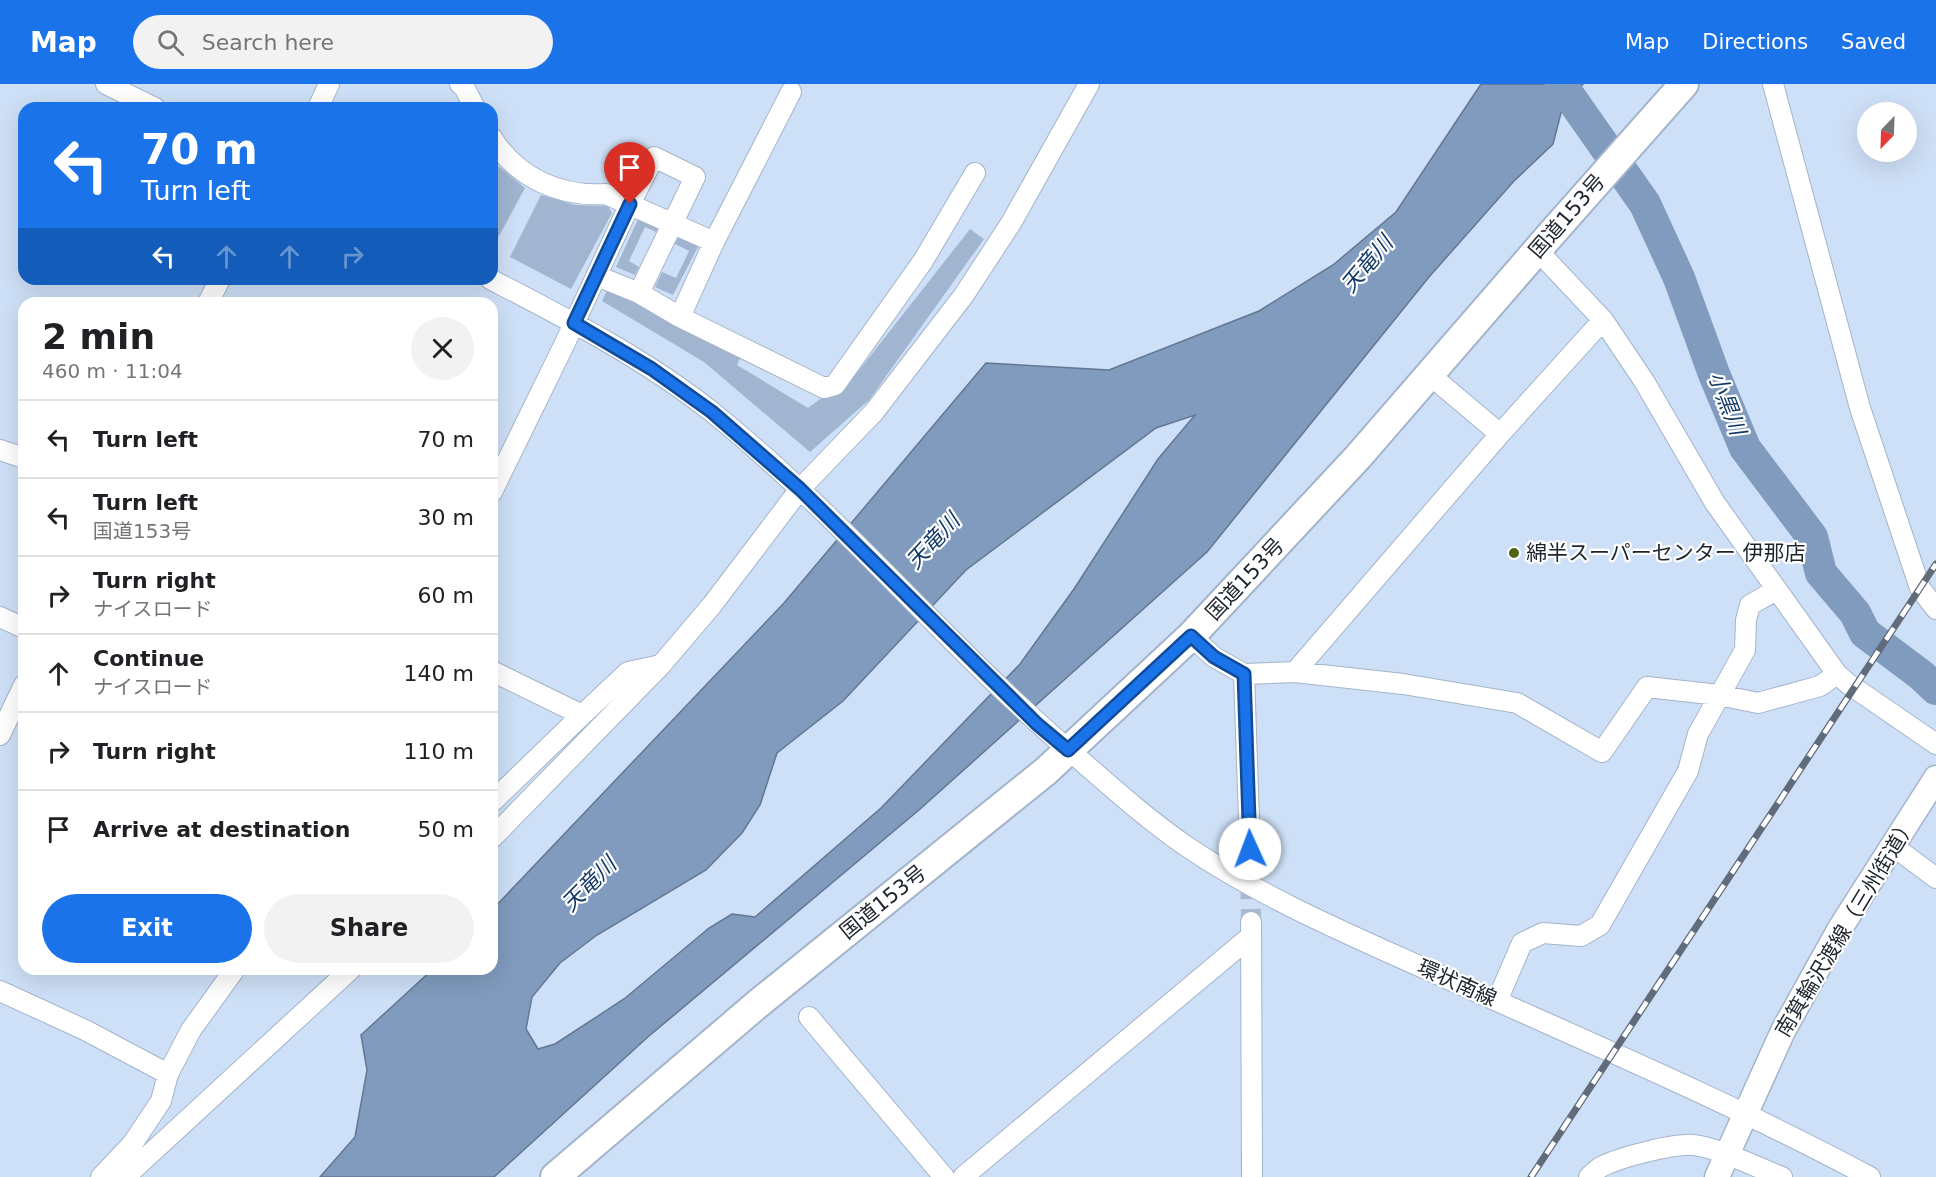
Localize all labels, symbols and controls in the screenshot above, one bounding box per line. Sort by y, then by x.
search box [133,15,553,69]
text: Map [30,26,97,59]
icon: search [154,26,187,59]
text: Search here [202,30,334,55]
text: Map [1625,30,1669,54]
text: Directions [1702,30,1808,54]
text: Saved [1841,30,1906,54]
north arrow [1857,102,1917,162]
map controls [1857,102,1917,162]
text: 70 m [141,125,258,174]
icon: left [42,126,120,204]
pin [604,142,655,204]
icon: arrive [613,151,646,184]
street label: 国道153号 [1524,169,1610,263]
text: Turn left [141,175,251,206]
water label: 天竜川 [1336,229,1399,297]
icon: left [147,240,180,273]
icon: ahead [210,240,243,273]
icon: ahead [273,240,306,273]
icon: right [336,240,369,273]
text: 2 min [42,316,155,357]
button: close [411,317,474,380]
text: 460 m · 11:04 [42,359,183,383]
water label: 小黒川 [1704,368,1751,440]
icon: left [42,423,75,456]
text: Turn left [93,427,198,452]
text: 70 m [418,427,474,452]
text: Turn left [93,490,198,515]
icon: left [42,501,75,534]
text: 30 m [418,505,474,530]
water label: 天竜川 [901,507,966,574]
text: 国道153号 [93,519,191,543]
street label: 国道153号 [1201,533,1289,625]
place label: 綿半スーパーセンター 伊那店 [1526,541,1805,565]
marker: 綿半スーパーセンター 伊那店 [1507,546,1521,560]
text: Turn right [93,568,216,593]
icon: right [42,579,75,612]
text: 60 m [418,583,474,608]
text: ナイスロード [93,597,212,621]
text: Continue [93,646,204,671]
icon: ahead [42,657,75,690]
text: 140 m [404,661,474,686]
text: ナイスロード [93,675,212,699]
icon: right [42,735,75,768]
text: Turn right [93,739,216,764]
text: 110 m [404,739,474,764]
icon: arrive [42,813,75,846]
street label: 南箕輪沢渡線（三州街道） [1771,813,1921,1041]
text: Arrive at destination [93,817,350,842]
text: 50 m [418,817,474,842]
position arrow [1218,817,1282,881]
water label: 天竜川 [557,850,623,916]
street label: 国道153号 [835,860,931,944]
button: Exit [42,894,252,963]
button: Share [264,894,474,963]
street label: 環状南線 [1414,955,1500,1011]

